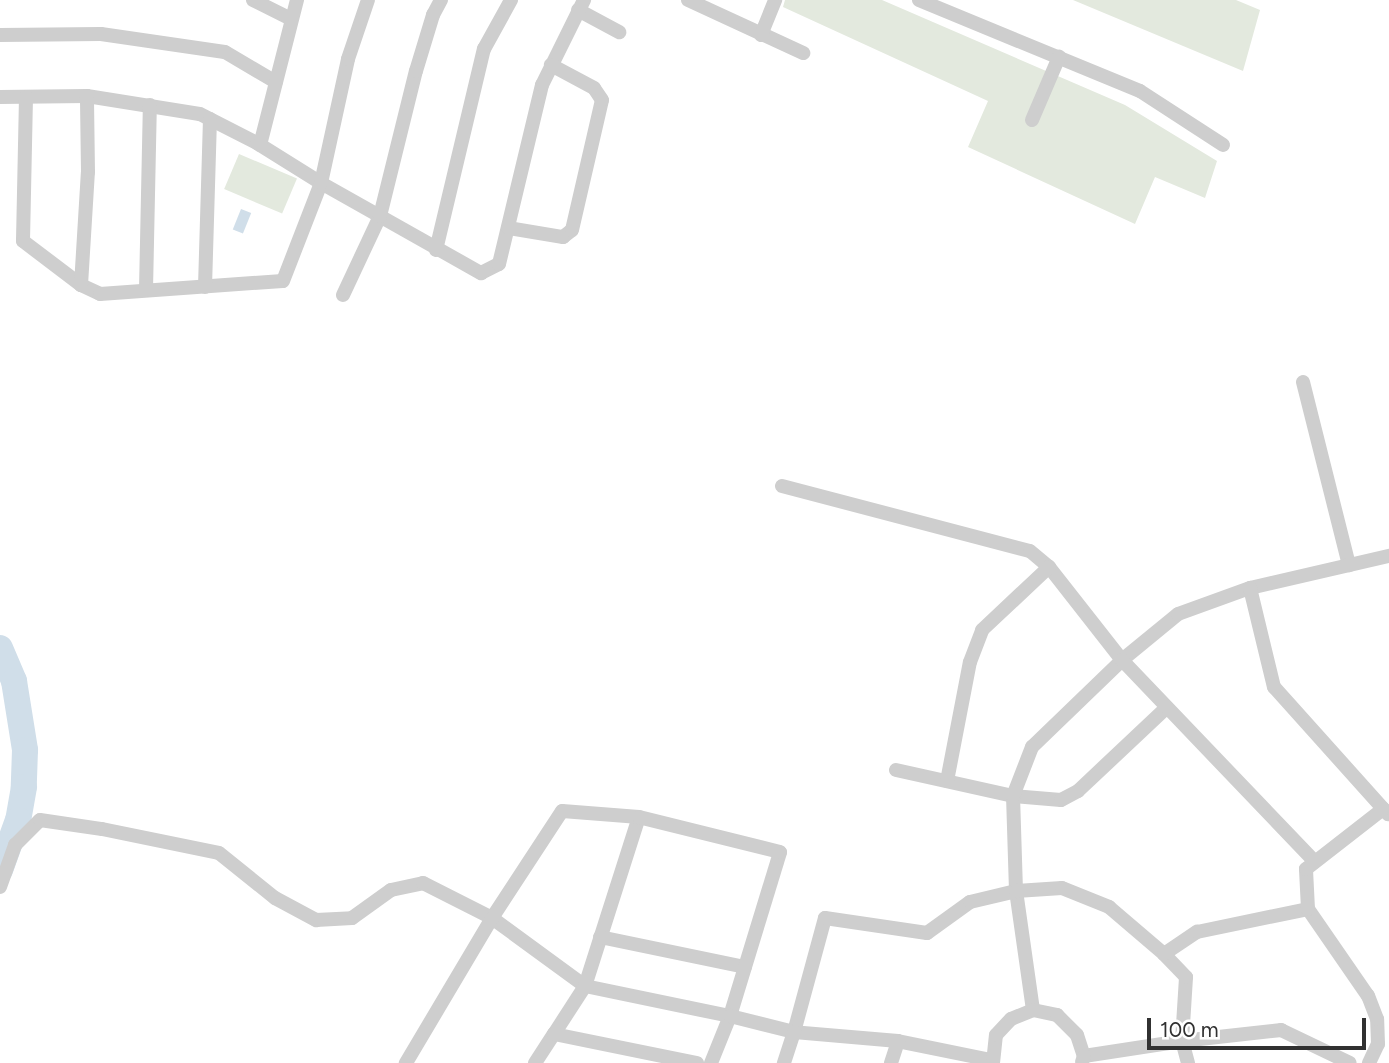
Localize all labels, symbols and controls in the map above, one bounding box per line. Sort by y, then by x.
scale bar [1151,1004,1370,1048]
text: 100 m [1160,1017,1219,1042]

